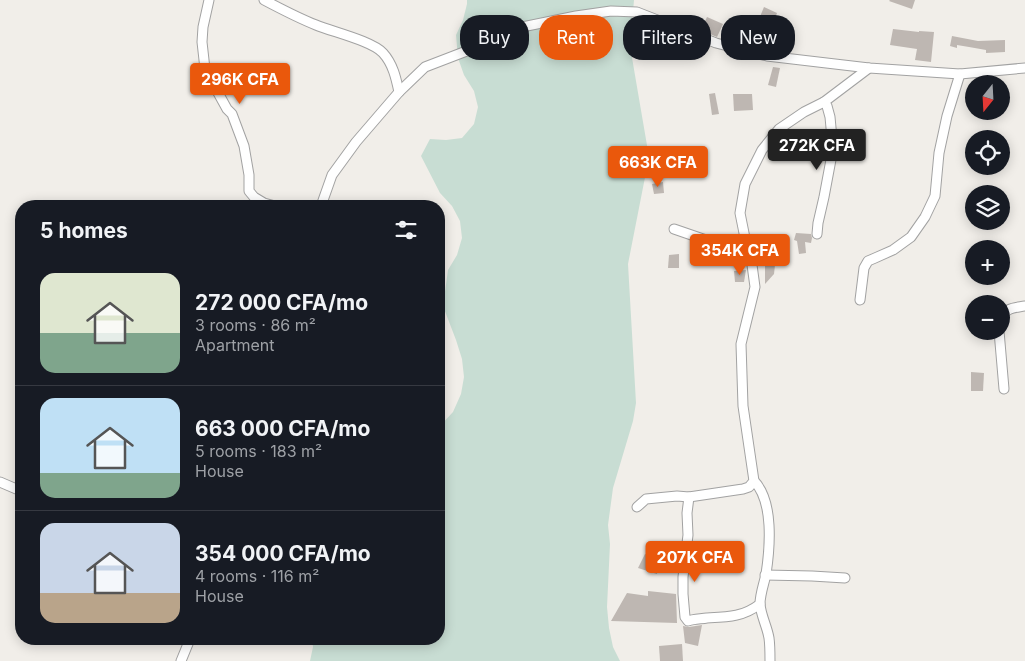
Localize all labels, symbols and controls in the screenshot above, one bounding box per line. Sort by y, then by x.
chip: Buy [460,15,529,60]
chip: Rent [539,15,613,60]
chip: Filters [623,15,711,60]
chip: New [721,15,795,60]
pin: 296K CFA [188,62,292,105]
text: 296K CFA [201,69,279,89]
north arrow [965,75,1010,120]
map controls [965,75,1010,340]
pin: 272K CFA [765,128,869,171]
button: locate [965,130,1010,175]
text: 272K CFA [779,135,855,155]
pin: 663K CFA [606,146,710,188]
text: 663K CFA [619,152,697,172]
button: layers [965,185,1010,230]
icon: filters [392,216,420,244]
text: 5 homes [40,218,128,243]
pin: 354K CFA [688,234,792,276]
text: 354K CFA [701,240,779,260]
button: + [965,240,1010,285]
text: 272 000 CFA/mo [195,290,368,315]
icon: home [80,293,140,353]
button: − [965,295,1010,340]
text: 3 rooms · 86 m² [195,315,316,335]
text: Apartment [195,335,275,355]
text: 663 000 CFA/mo [195,416,370,441]
icon: home [80,418,140,478]
text: 5 rooms · 183 m² [195,441,322,461]
text: House [195,461,244,481]
pin: 207K CFA [643,540,747,583]
text: 354 000 CFA/mo [195,541,371,566]
icon: home [80,543,140,603]
text: 207K CFA [657,547,733,567]
text: 4 rooms · 116 m² [195,566,319,586]
text: House [195,586,244,606]

